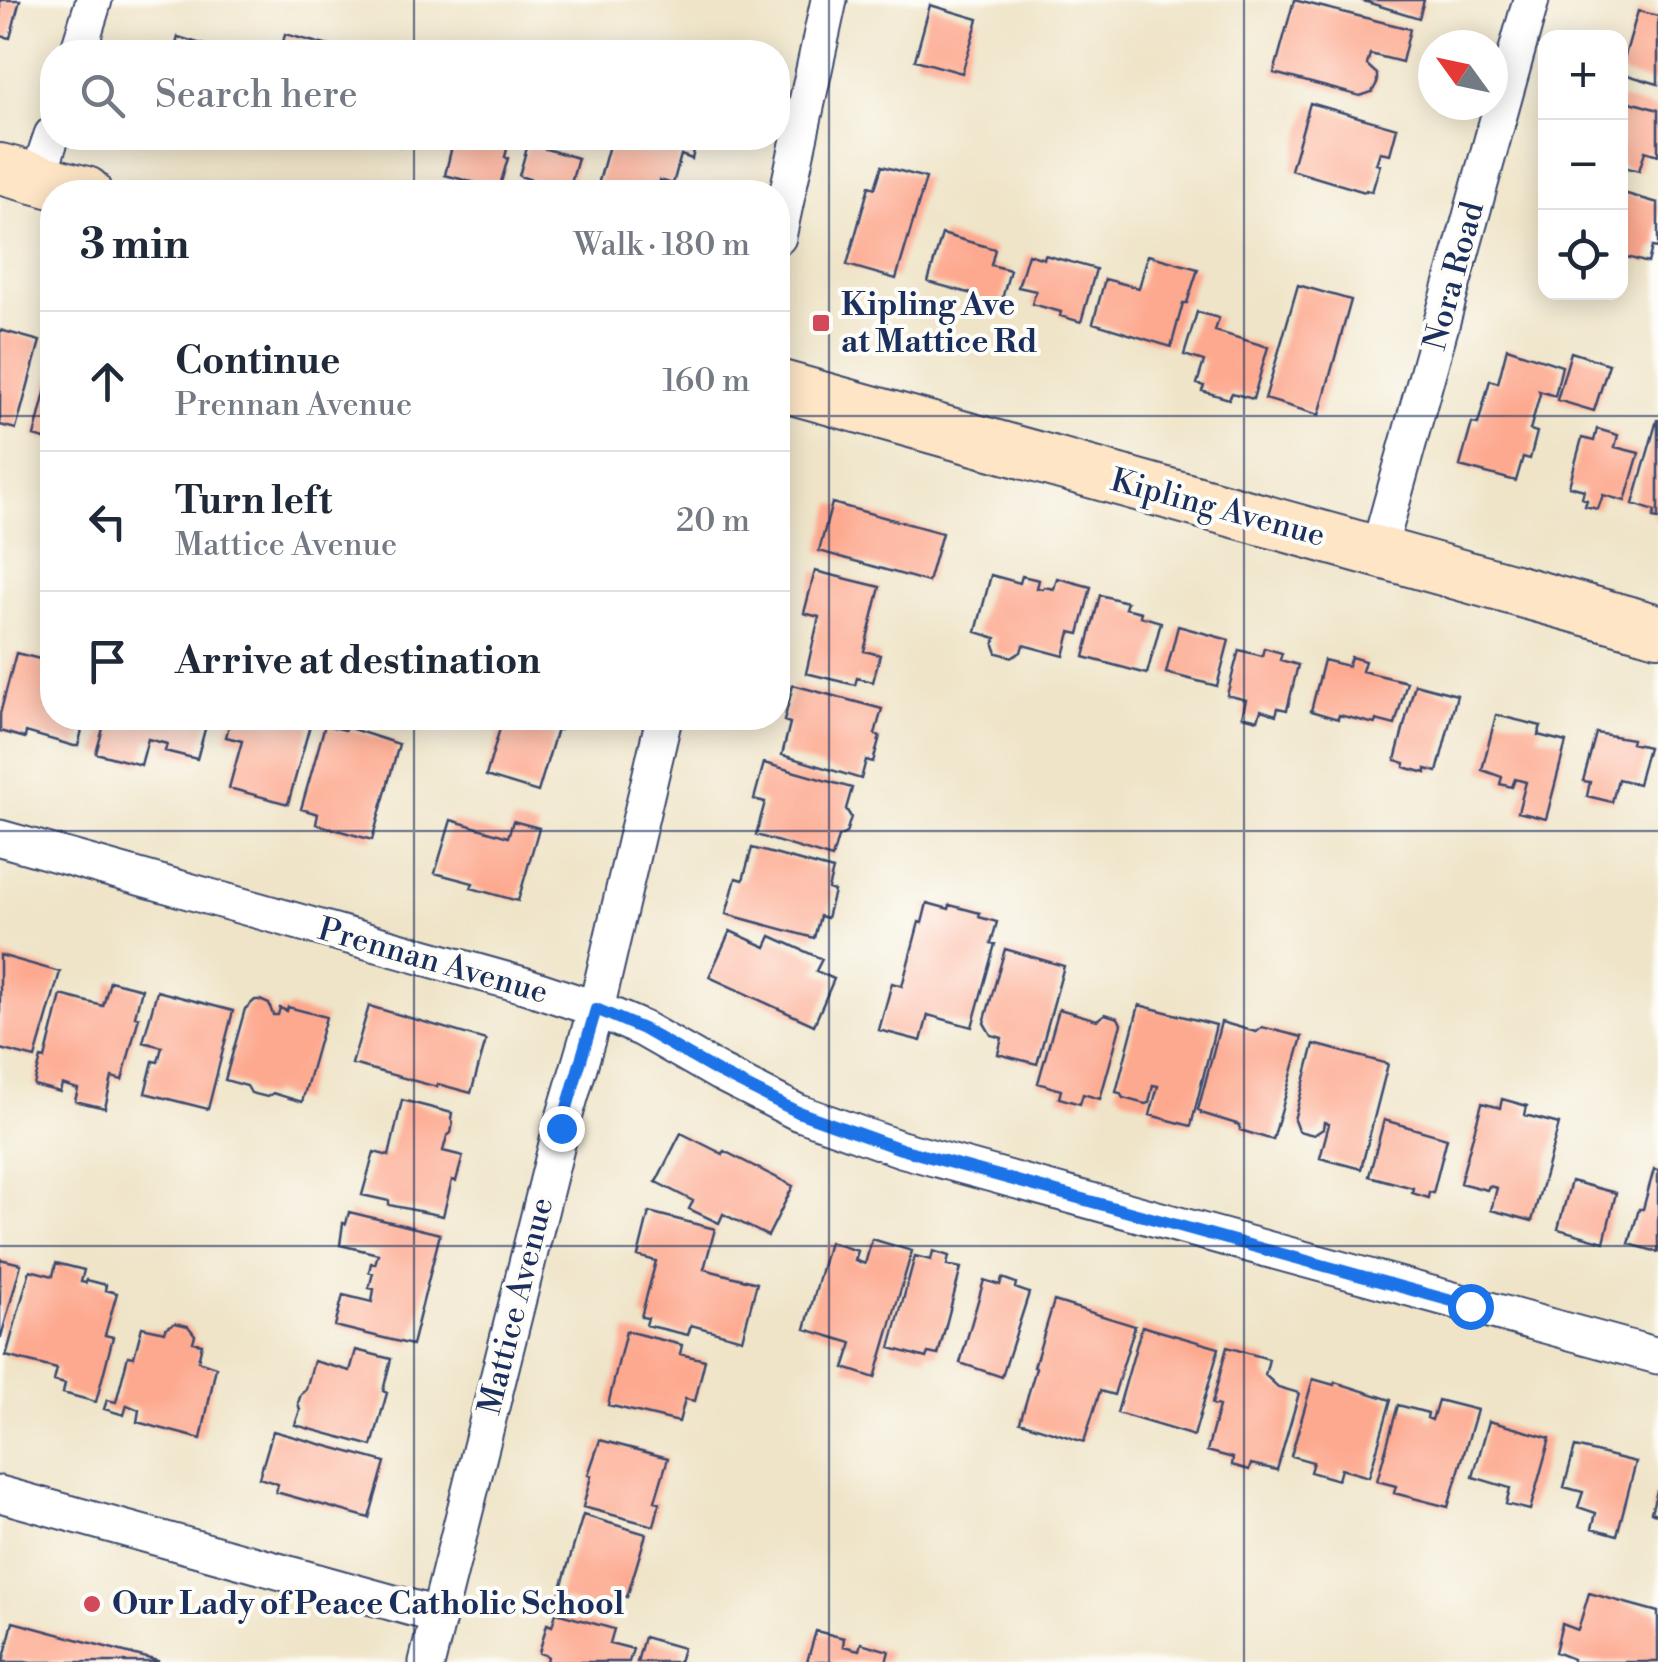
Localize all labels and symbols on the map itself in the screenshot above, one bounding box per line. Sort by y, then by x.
north arrow [1418,30,1508,120]
street label: Nora Road [1415,197,1493,355]
place label: Kipling Ave at Mattice Rd [841,285,1037,362]
marker: Kipling Ave at Mattice Rd [810,312,832,334]
street label: Kipling Avenue [1107,460,1329,556]
street label: Prennan Avenue [314,909,552,1013]
route end [539,1106,585,1152]
street label: Mattice Avenue [470,1193,562,1419]
route start [1448,1284,1494,1330]
place label: Our Lady of Peace Catholic School [112,1584,625,1624]
marker: Our Lady of Peace Catholic School [81,1593,103,1615]

